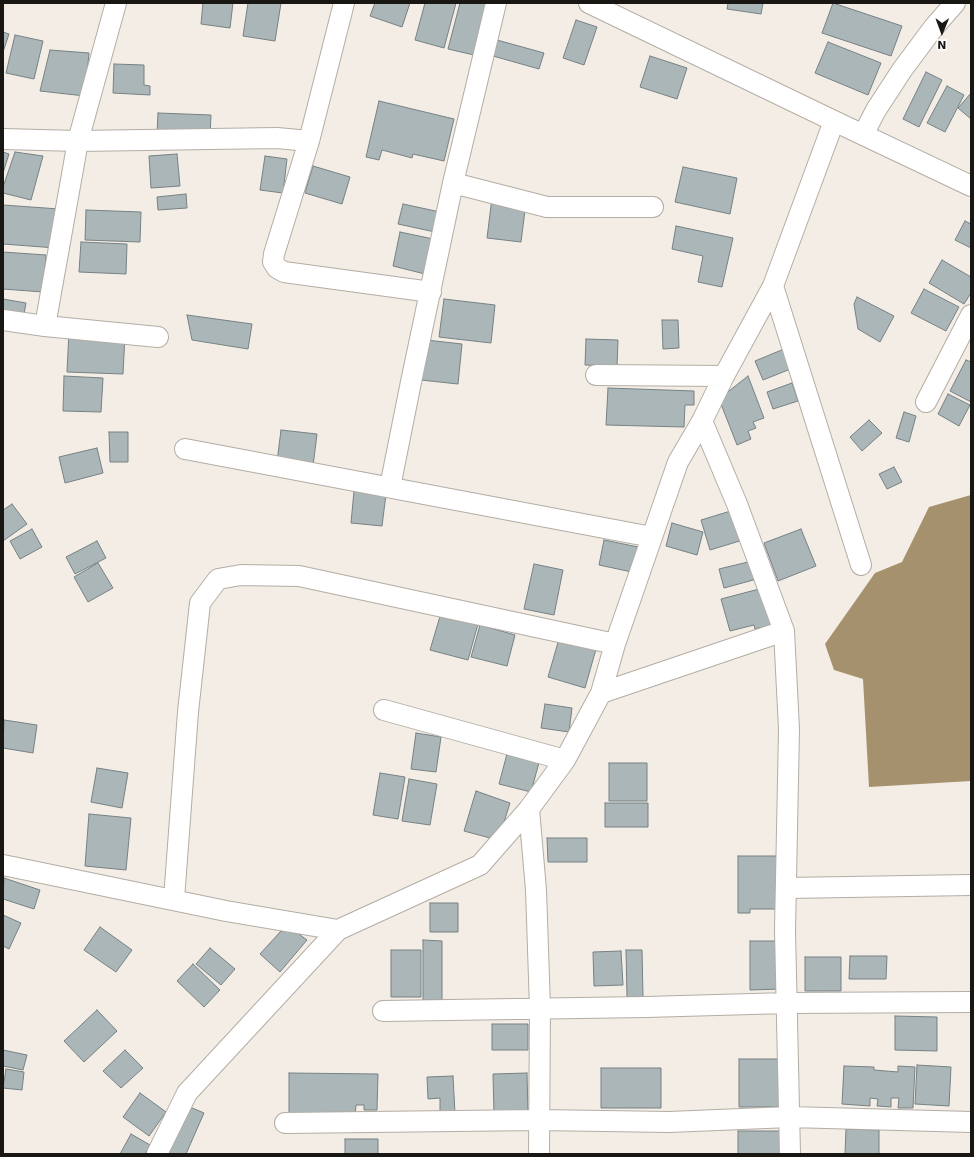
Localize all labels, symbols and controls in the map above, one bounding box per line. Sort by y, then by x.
north arrow [922,12,962,52]
text: N [937,38,947,51]

